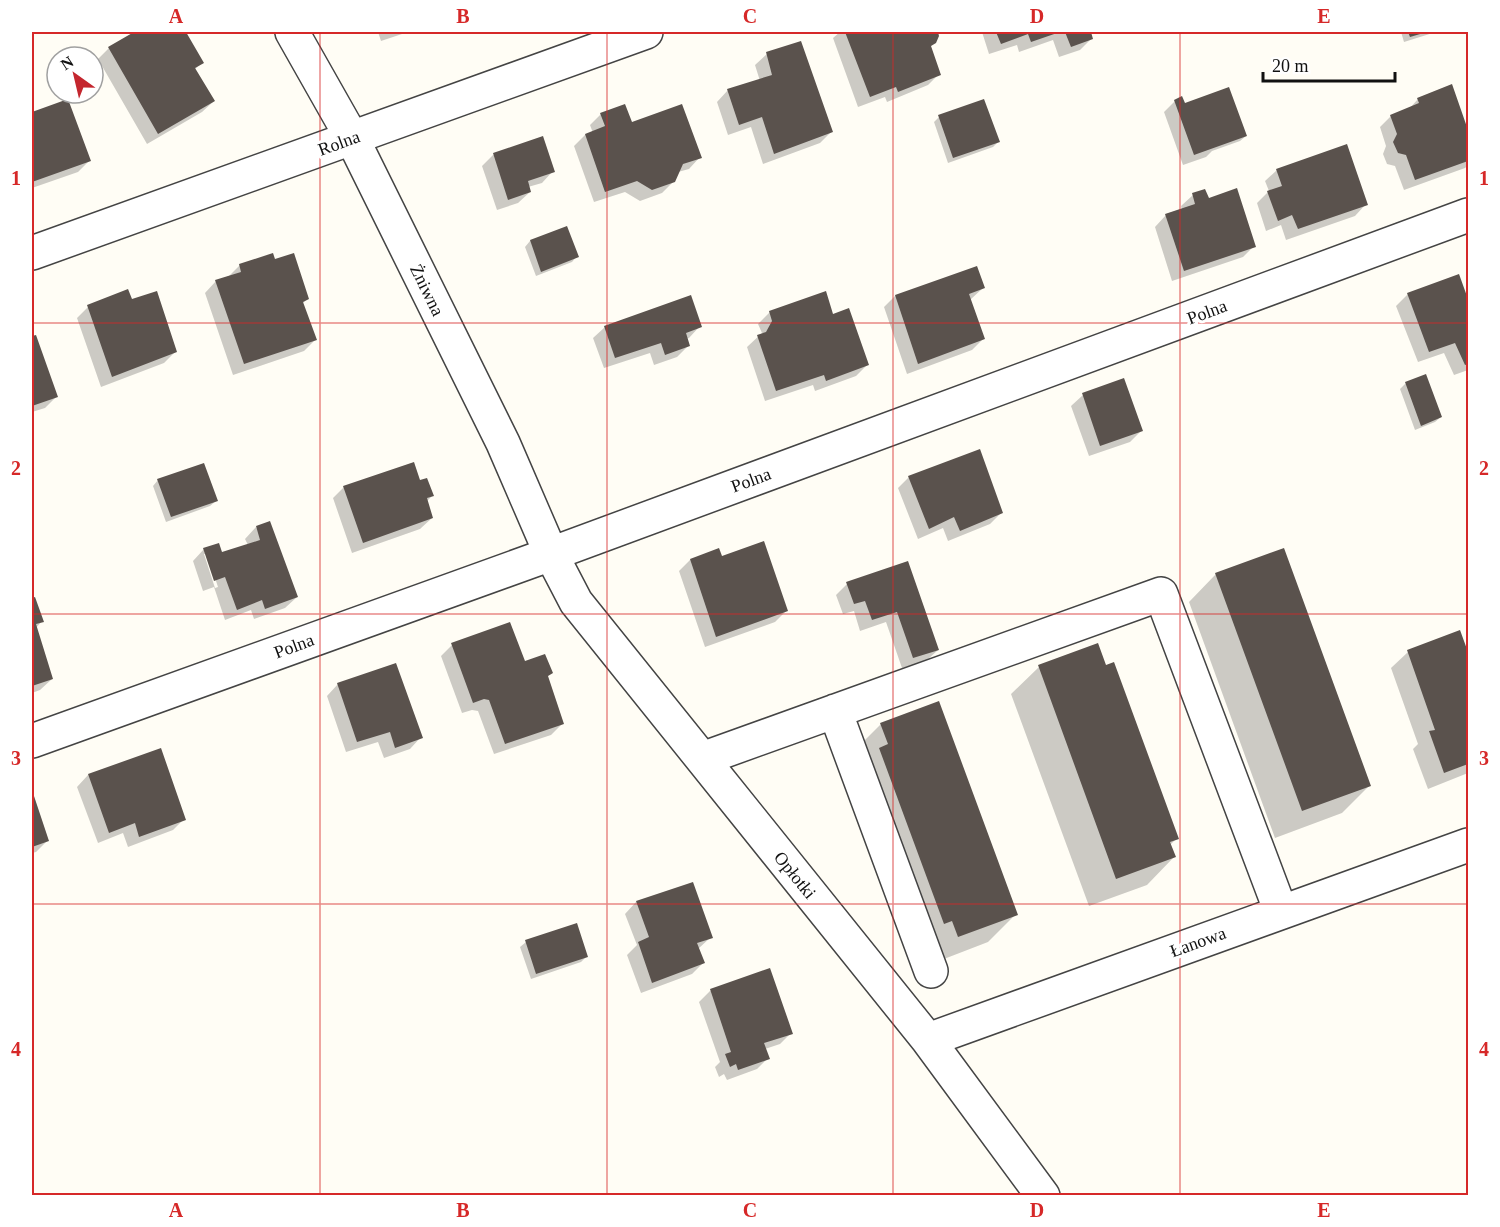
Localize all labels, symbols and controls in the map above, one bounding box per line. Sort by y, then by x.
text: A [169,5,184,27]
text: B [456,5,470,27]
text: C [743,5,757,27]
text: D [1030,5,1044,27]
text: E [1317,5,1331,27]
north arrow [45,45,105,105]
scale bar [1263,45,1395,83]
text: N [57,52,77,73]
text: 20 m [1272,56,1309,76]
street label: Rolna [315,126,363,160]
text: 1 [11,167,21,189]
text: 1 [1479,167,1489,189]
street label: Żniwna [406,261,448,319]
street label: Polna [1184,296,1230,328]
text: 2 [11,457,21,479]
text: 2 [1479,457,1489,479]
street label: Polna [728,464,774,496]
street label: Polna [271,630,317,662]
text: 3 [11,747,21,769]
text: 3 [1479,747,1489,769]
street label: Opłotki [770,847,820,903]
street label: Łanowa [1167,923,1229,961]
text: 4 [11,1038,21,1060]
text: 4 [1479,1038,1489,1060]
text: A [169,1199,184,1221]
text: B [456,1199,470,1221]
text: C [743,1199,757,1221]
text: D [1030,1199,1044,1221]
text: E [1317,1199,1331,1221]

